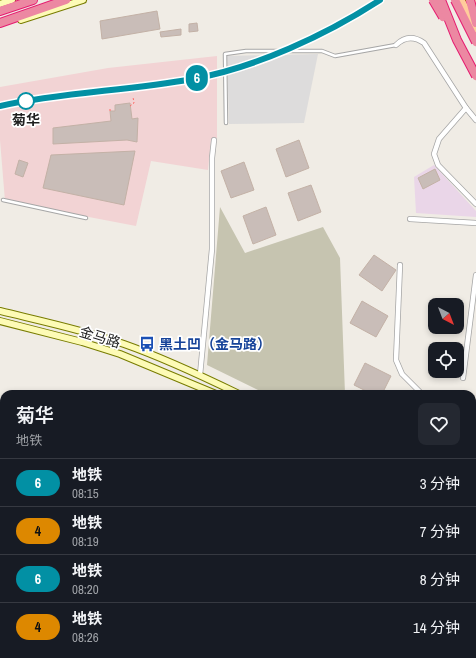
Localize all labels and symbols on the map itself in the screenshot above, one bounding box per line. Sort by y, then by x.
line badge: 6 [184,65,210,91]
marker: 菊华 [17,92,35,110]
place label: 菊华 [12,111,40,129]
north arrow [428,298,464,334]
street label: 金马路 [77,322,123,352]
bus stop icon: 黑土凹（金马路） [138,335,156,353]
place label: 黑土凹（金马路） [159,335,271,353]

